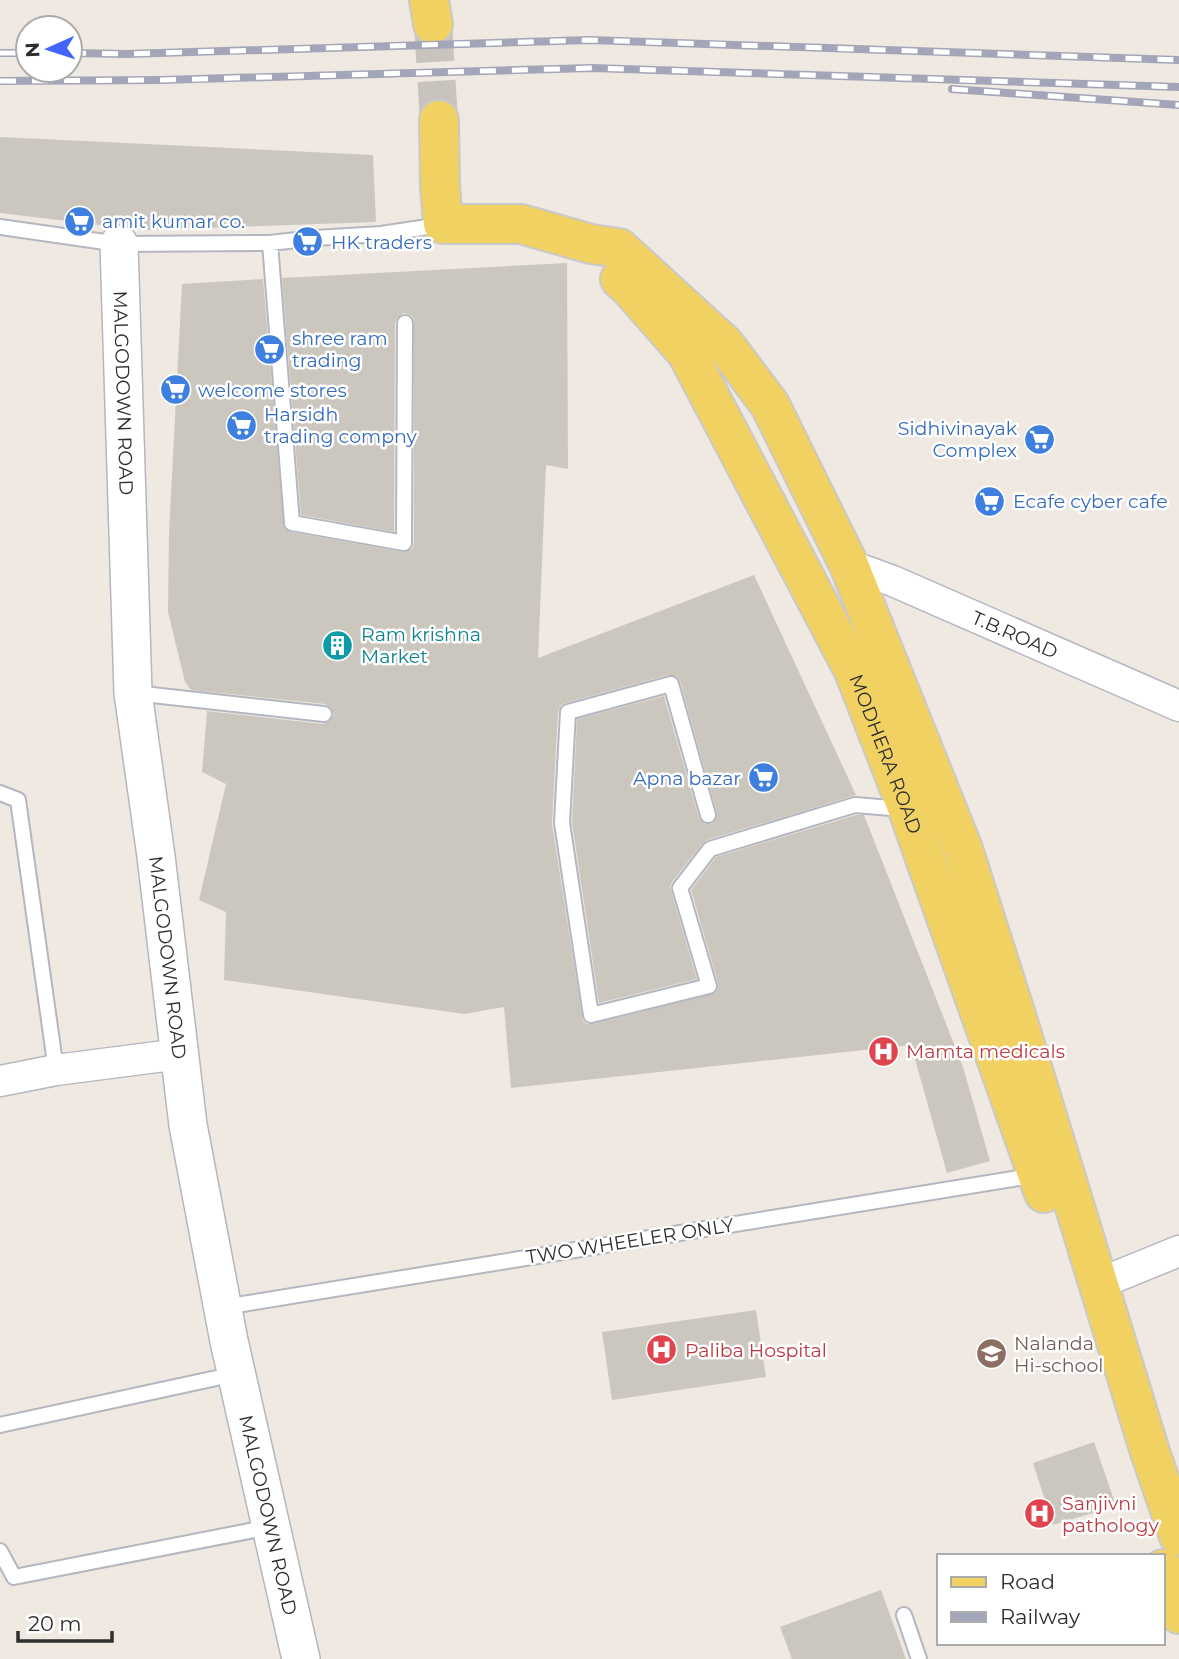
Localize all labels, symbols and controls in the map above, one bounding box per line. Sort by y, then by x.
north arrow [14,14,84,84]
text: N [21,42,44,58]
supermarket icon: amit kumar co. [62,204,96,238]
place label: amit kumar co. [102,210,245,233]
supermarket icon: HK traders [291,225,325,259]
place label: HK traders [331,231,432,254]
street label: MALGODOWN ROAD [109,290,138,496]
place label: shree ram trading [292,327,388,372]
supermarket icon: shree ram trading [252,332,286,366]
supermarket icon: welcome stores [158,373,192,407]
place label: welcome stores [198,379,347,402]
place label: Harsidh trading compny [264,403,418,448]
supermarket icon: Harsidh trading compny [224,408,258,442]
place label: Sidhivinayak Complex [898,417,1018,462]
supermarket icon: Sidhivinayak Complex [1023,422,1057,456]
supermarket icon: Ecafe cyber cafe [973,484,1007,518]
place label: Ecafe cyber cafe [1013,490,1168,513]
street label: T.B.ROAD [968,605,1062,663]
place label: Ram krishna Market [361,623,481,668]
building icon: Ram krishna Market [321,628,355,662]
street label: MODHERA ROAD [845,671,927,837]
supermarket icon: Apna bazar [747,761,781,795]
place label: Apna bazar [633,767,741,790]
street label: MALGODOWN ROAD [145,854,192,1060]
hospital icon: Mamta medicals [866,1034,900,1068]
place label: Mamta medicals [906,1040,1065,1063]
street label: TWO WHEELER ONLY [524,1213,736,1269]
place label: Nalanda Hi-school [1014,1332,1103,1377]
hospital icon: Paliba Hospital [645,1333,679,1367]
school or university icon: Nalanda Hi-school [974,1337,1008,1371]
place label: Paliba Hospital [685,1339,827,1362]
street label: MALGODOWN ROAD [235,1413,302,1617]
place label: Sanjivni pathology [1062,1492,1159,1537]
hospital icon: Sanjivni pathology [1022,1497,1056,1531]
legend [937,1554,1165,1645]
text: Road [1000,1569,1055,1594]
scale bar [18,1600,112,1644]
text: Railway [1000,1604,1081,1629]
text: 20 m [28,1611,82,1636]

